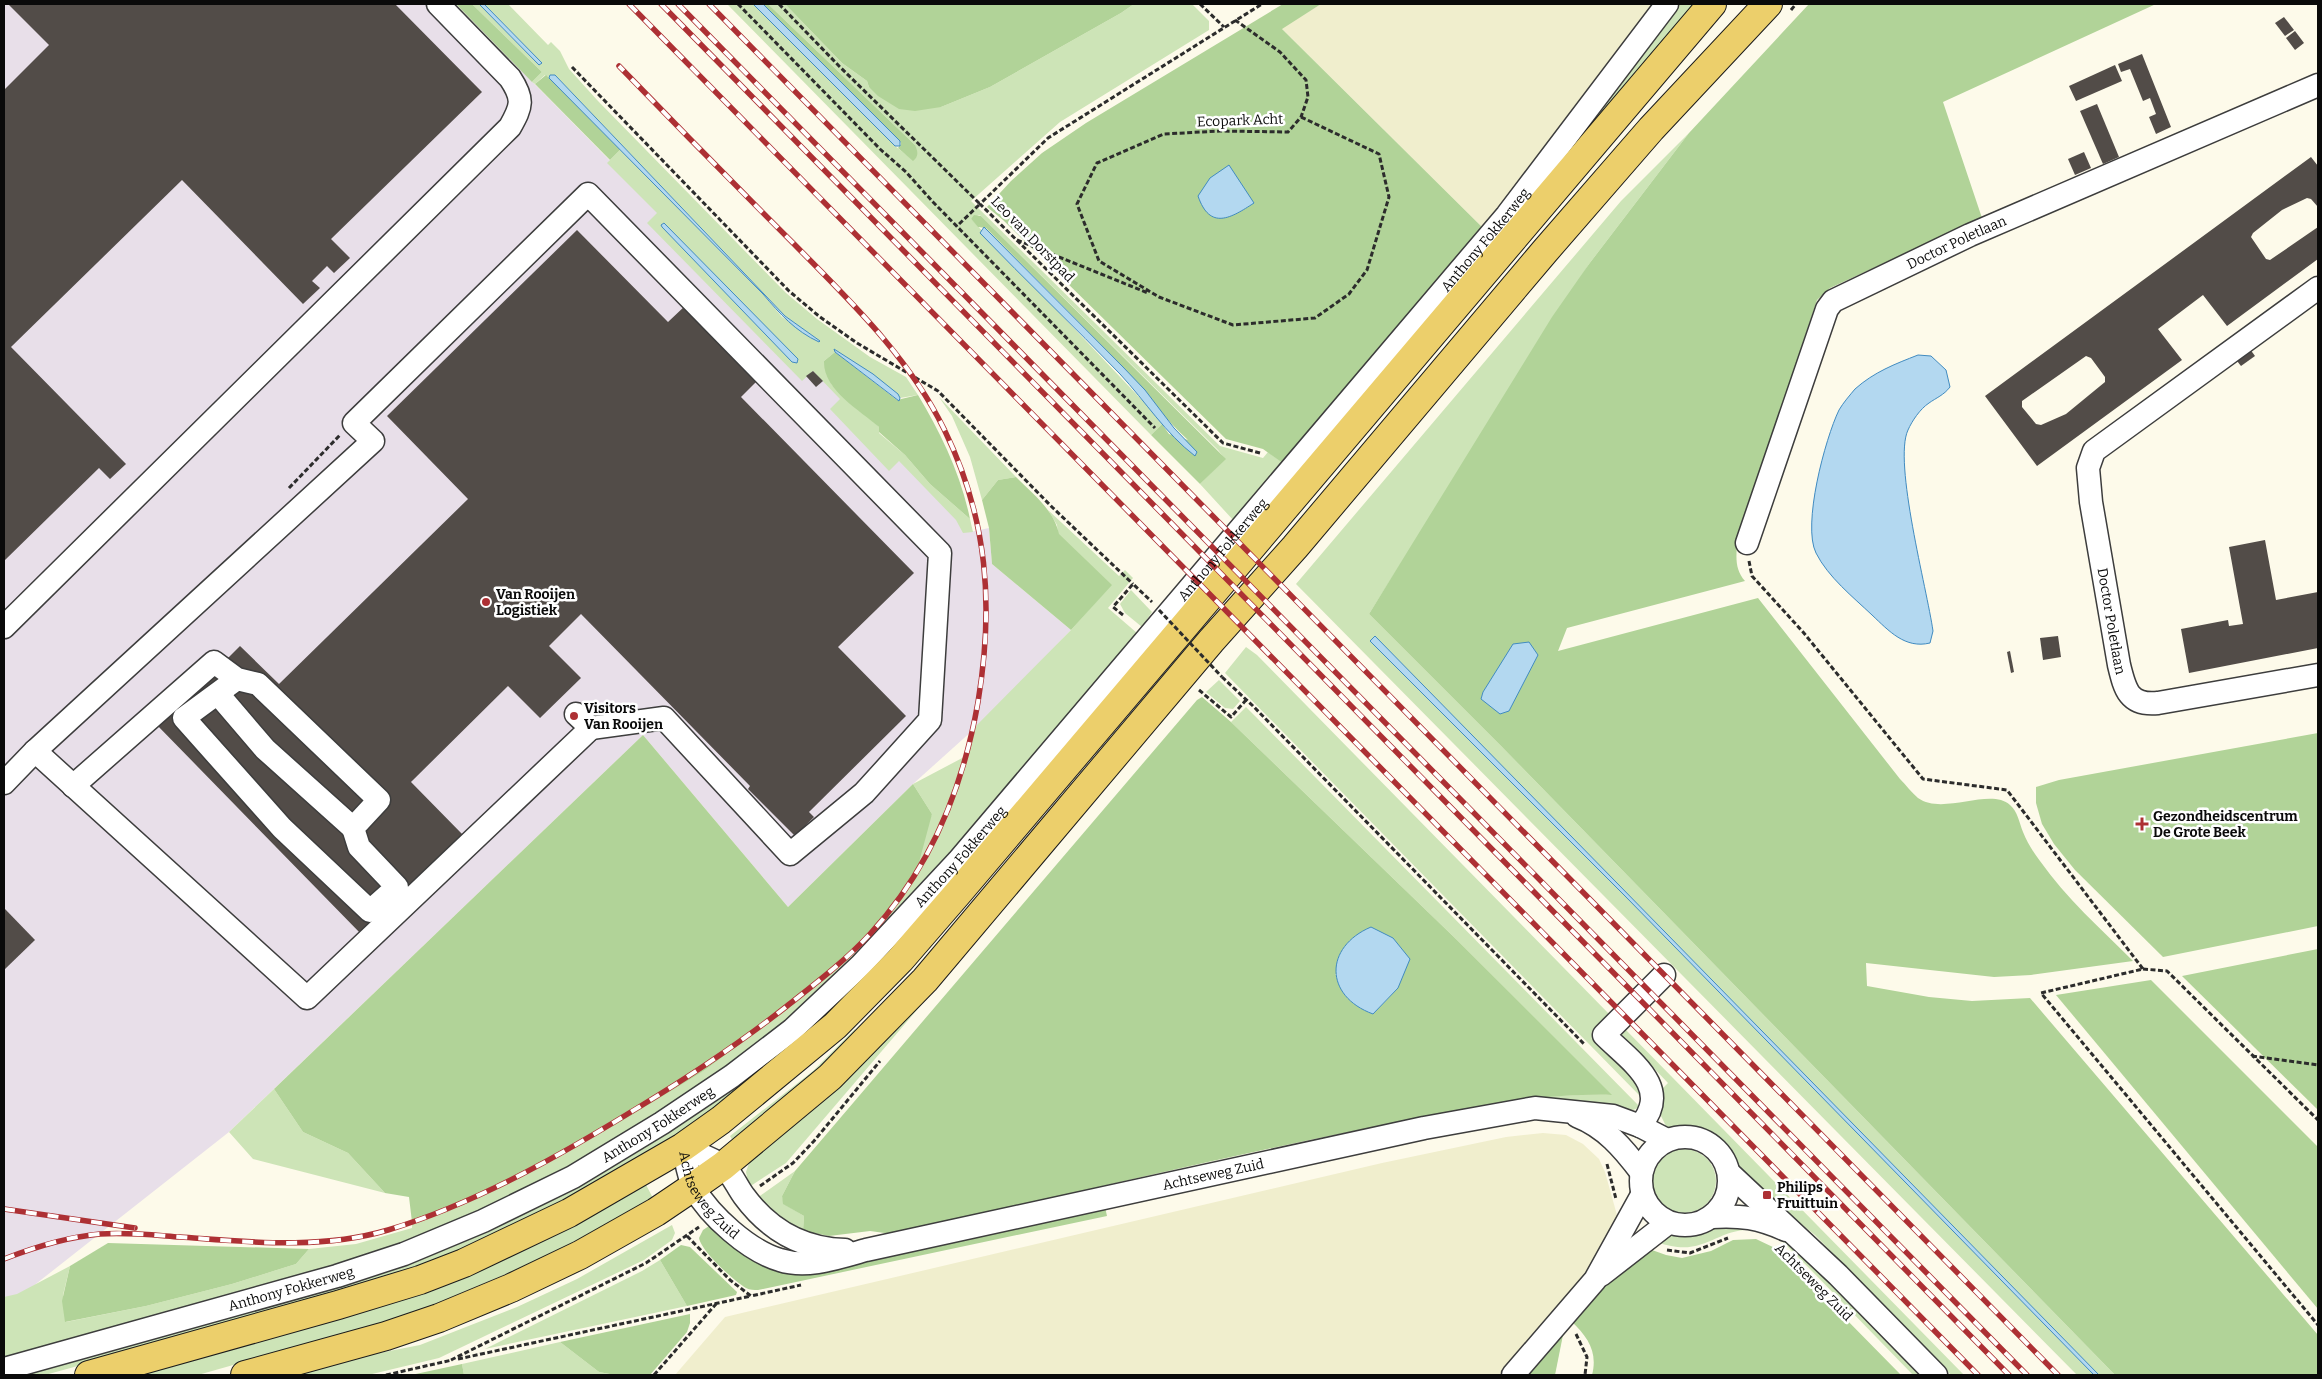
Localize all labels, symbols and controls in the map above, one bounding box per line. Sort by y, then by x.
street label: Ecopark Acht [1197,110,1284,131]
street label: Anthony Fokkerweg [1438,184,1534,295]
street label: Leo van Dorstpad [987,193,1078,286]
street label: Doctor Poletlaan [1904,212,2009,273]
street label: Anthony Fokkerweg [1175,495,1272,605]
street label: Doctor Poletlaan [2093,567,2129,676]
place label: Van Rooijen Logistiek [496,586,575,619]
marker: Van Rooijen Logistiek [480,596,492,608]
place label: Visitors Van Rooijen [584,700,663,733]
marker: Visitors Van Rooijen [568,710,580,722]
street label: Anthony Fokkerweg [911,802,1010,911]
place label: Gezondheidscentrum De Grote Beek [2153,808,2298,841]
marker: Gezondheidscentrum De Grote Beek [2135,817,2149,831]
street label: Anthony Fokkerweg [599,1082,718,1167]
street label: Achtseweg Zuid [675,1150,742,1243]
street label: Achtseweg Zuid [1161,1155,1265,1194]
place label: Philips Fruittuin [1777,1179,1838,1212]
marker: Philips Fruittuin [1761,1189,1773,1201]
street label: Achtseweg Zuid [1771,1240,1856,1325]
street label: Anthony Fokkerweg [226,1263,356,1315]

